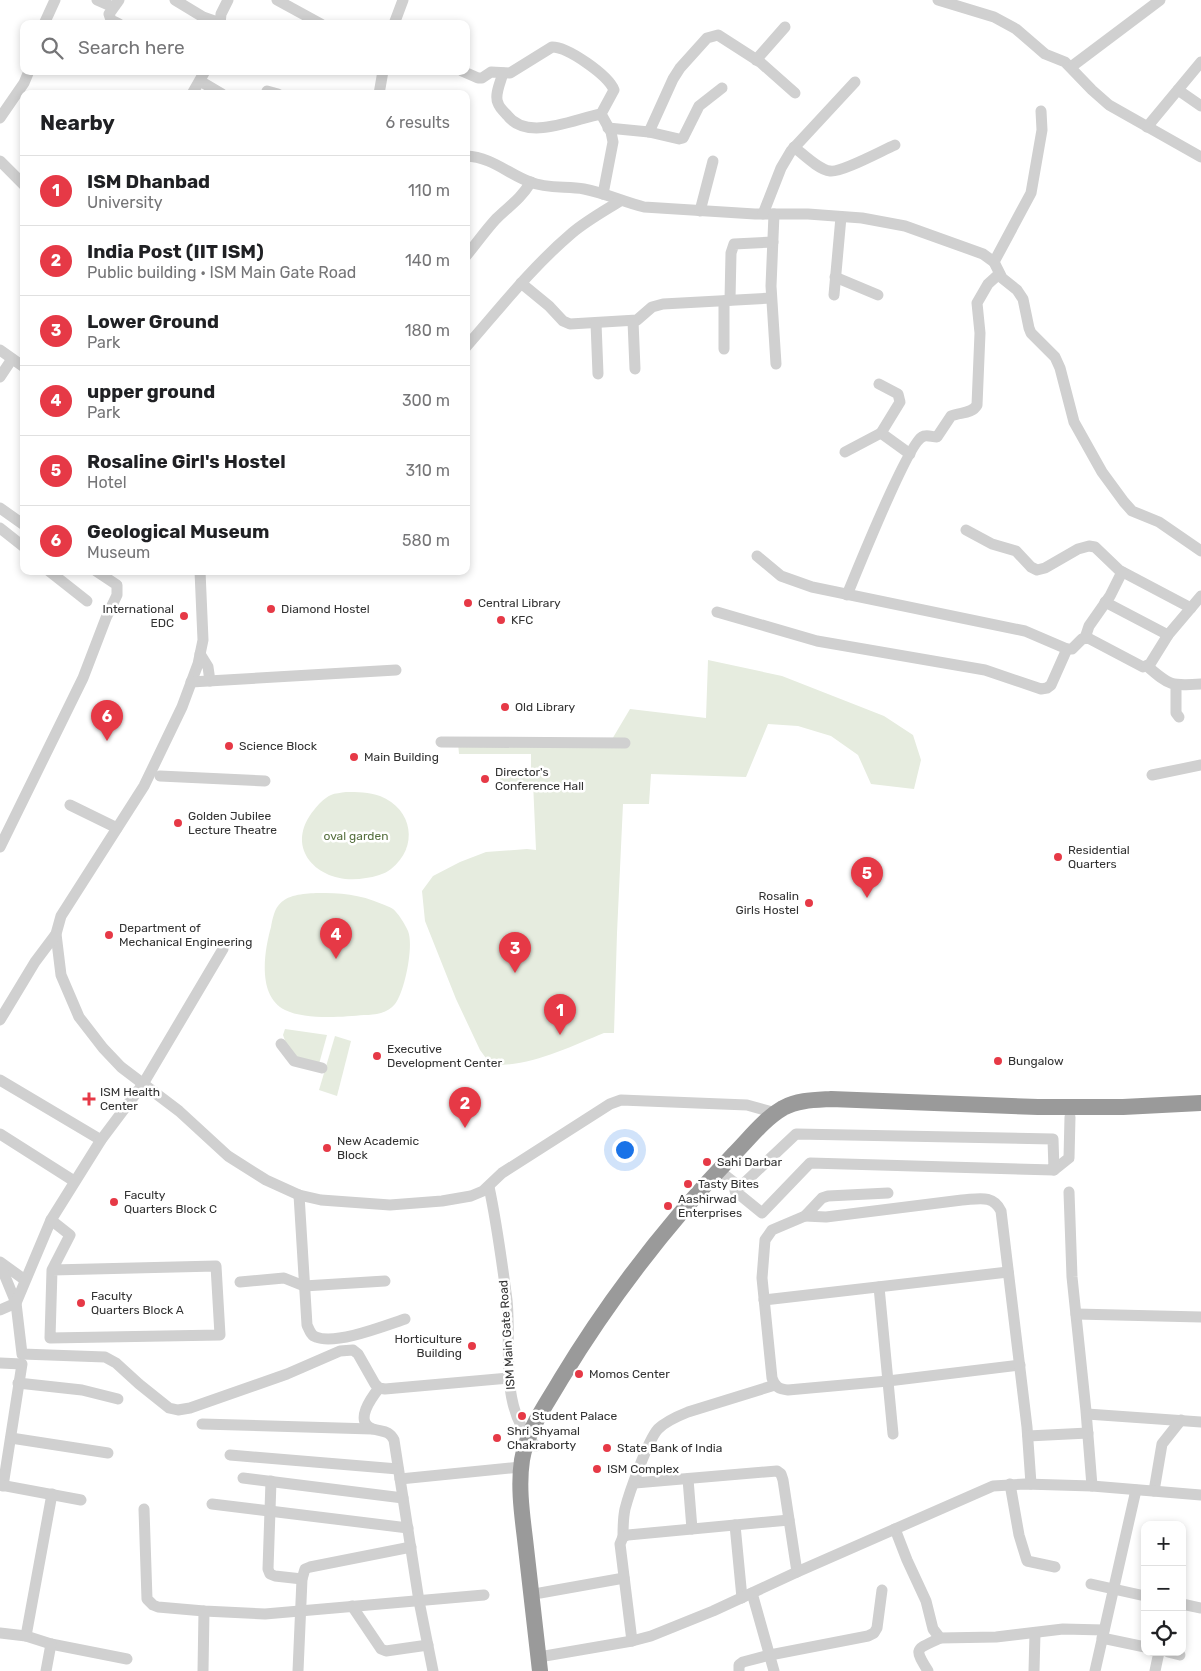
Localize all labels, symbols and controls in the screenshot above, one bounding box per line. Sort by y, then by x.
search box [20,20,470,75]
icon: search [38,34,66,62]
text: Search here [78,36,185,59]
text: Nearby [40,110,115,135]
text: 6 results [385,113,450,132]
text: ISM Dhanbad [87,170,210,193]
text: 1 [52,181,60,200]
text: 110 m [408,181,450,200]
text: University [87,193,163,212]
text: India Post (IIT ISM) [87,240,264,263]
text: 2 [51,251,61,270]
text: 140 m [405,251,450,270]
text: Public building · ISM Main Gate Road [87,263,356,282]
text: Lower Ground [87,310,219,333]
text: 3 [51,321,61,340]
text: 180 m [405,321,450,340]
text: Park [87,333,120,352]
text: upper ground [87,380,215,403]
text: 4 [51,391,61,410]
text: 300 m [402,391,450,410]
text: Park [87,403,120,422]
text: Rosaline Girl's Hostel [87,450,286,473]
text: 5 [51,461,61,480]
text: 310 m [406,461,450,480]
text: Hotel [87,473,127,492]
text: Geological Museum [87,520,269,543]
text: 6 [51,531,61,550]
text: 580 m [402,531,450,550]
text: Museum [87,543,150,562]
place label: Central Library [478,596,561,610]
marker: Central Library [462,597,474,609]
place label: International EDC [102,602,174,630]
place label: Diamond Hostel [281,602,370,616]
marker: Diamond Hostel [265,603,277,615]
marker: International EDC [178,610,190,622]
place label: KFC [511,613,533,627]
marker: KFC [495,614,507,626]
pin: 6 [91,700,123,741]
place label: Old Library [515,700,576,714]
marker: Old Library [499,701,511,713]
place label: Science Block [239,739,318,753]
marker: Science Block [223,740,235,752]
place label: Main Building [364,750,439,764]
marker: Main Building [348,751,360,763]
place label: Director's Conference Hall [495,765,584,793]
marker: Director's Conference Hall [479,773,491,785]
place label: Golden Jubilee Lecture Theatre [188,809,277,837]
marker: Golden Jubilee Lecture Theatre [172,817,184,829]
park label: oval garden [324,829,388,843]
place label: Residential Quarters [1068,843,1130,871]
marker: Residential Quarters [1052,851,1064,863]
pin: 5 [851,857,883,898]
place label: Rosalin Girls Hostel [735,889,799,917]
marker: Rosalin Girls Hostel [803,897,815,909]
pin: 4 [320,918,352,959]
place label: Department of Mechanical Engineering [119,921,252,949]
marker: Department of Mechanical Engineering [103,929,115,941]
pin: 3 [499,932,531,973]
pin: 1 [544,994,576,1035]
place label: Executive Development Center [387,1042,502,1070]
marker: Executive Development Center [371,1050,383,1062]
place label: Bungalow [1008,1054,1064,1068]
marker: Bungalow [992,1055,1004,1067]
place label: ISM Health Center [100,1085,160,1113]
pin: 2 [449,1087,481,1128]
marker: ISM Health Center [82,1092,96,1106]
place label: New Academic Block [337,1134,420,1162]
your location [612,1137,638,1163]
marker: New Academic Block [321,1142,333,1154]
place label: Sahi Darbar [717,1155,782,1169]
marker: Sahi Darbar [701,1156,713,1168]
place label: Tasty Bites [698,1177,759,1191]
marker: Tasty Bites [682,1178,694,1190]
place label: Faculty Quarters Block C [124,1188,217,1216]
place label: Aashirwad Enterprises [678,1192,742,1220]
marker: Faculty Quarters Block C [108,1196,120,1208]
marker: Aashirwad Enterprises [662,1200,674,1212]
street label: ISM Main Gate Road [496,1280,518,1390]
place label: Faculty Quarters Block A [91,1289,184,1317]
marker: Faculty Quarters Block A [75,1297,87,1309]
place label: Horticulture Building [395,1332,462,1360]
marker: Horticulture Building [466,1340,478,1352]
place label: Momos Center [589,1367,670,1381]
marker: Momos Center [573,1368,585,1380]
place label: Student Palace [532,1409,617,1423]
marker: Student Palace [516,1410,528,1422]
place label: Shri Shyamal Chakraborty [507,1424,580,1452]
marker: Shri Shyamal Chakraborty [491,1432,503,1444]
place label: State Bank of India [617,1441,722,1455]
marker: State Bank of India [601,1442,613,1454]
place label: ISM Complex [607,1462,679,1476]
marker: ISM Complex [591,1463,603,1475]
map controls [1141,1521,1186,1656]
button: + [1141,1521,1186,1566]
button: − [1141,1566,1186,1611]
button: locate [1141,1611,1186,1656]

